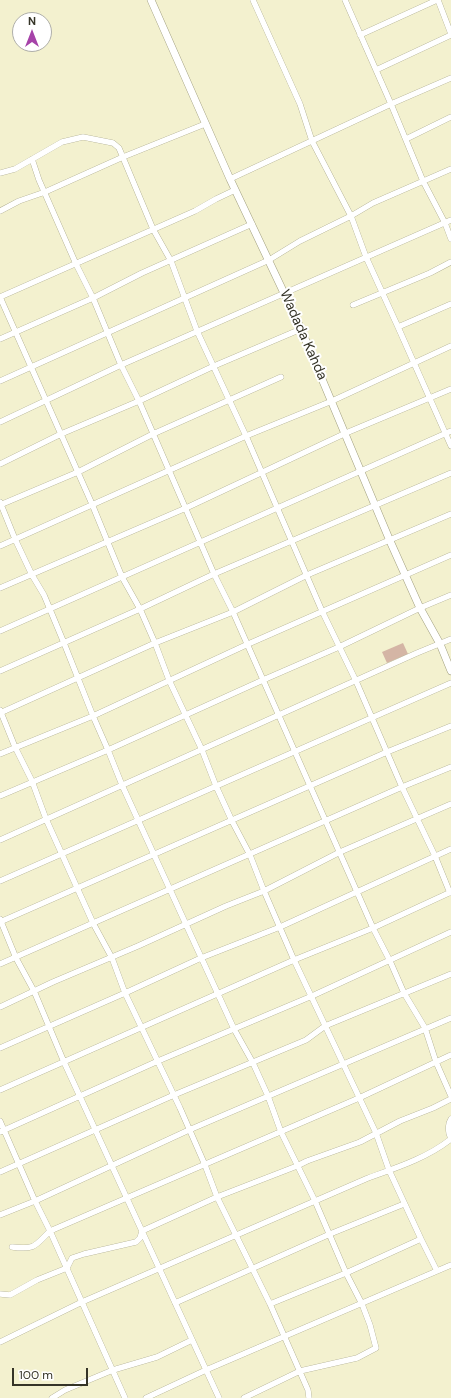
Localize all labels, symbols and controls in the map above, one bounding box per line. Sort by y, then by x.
north arrow [12,12,52,52]
text: N [28,14,36,28]
street label: Wadada Kahda [276,287,330,383]
scale bar [14,1360,90,1386]
text: 100 m [19,1367,53,1383]

